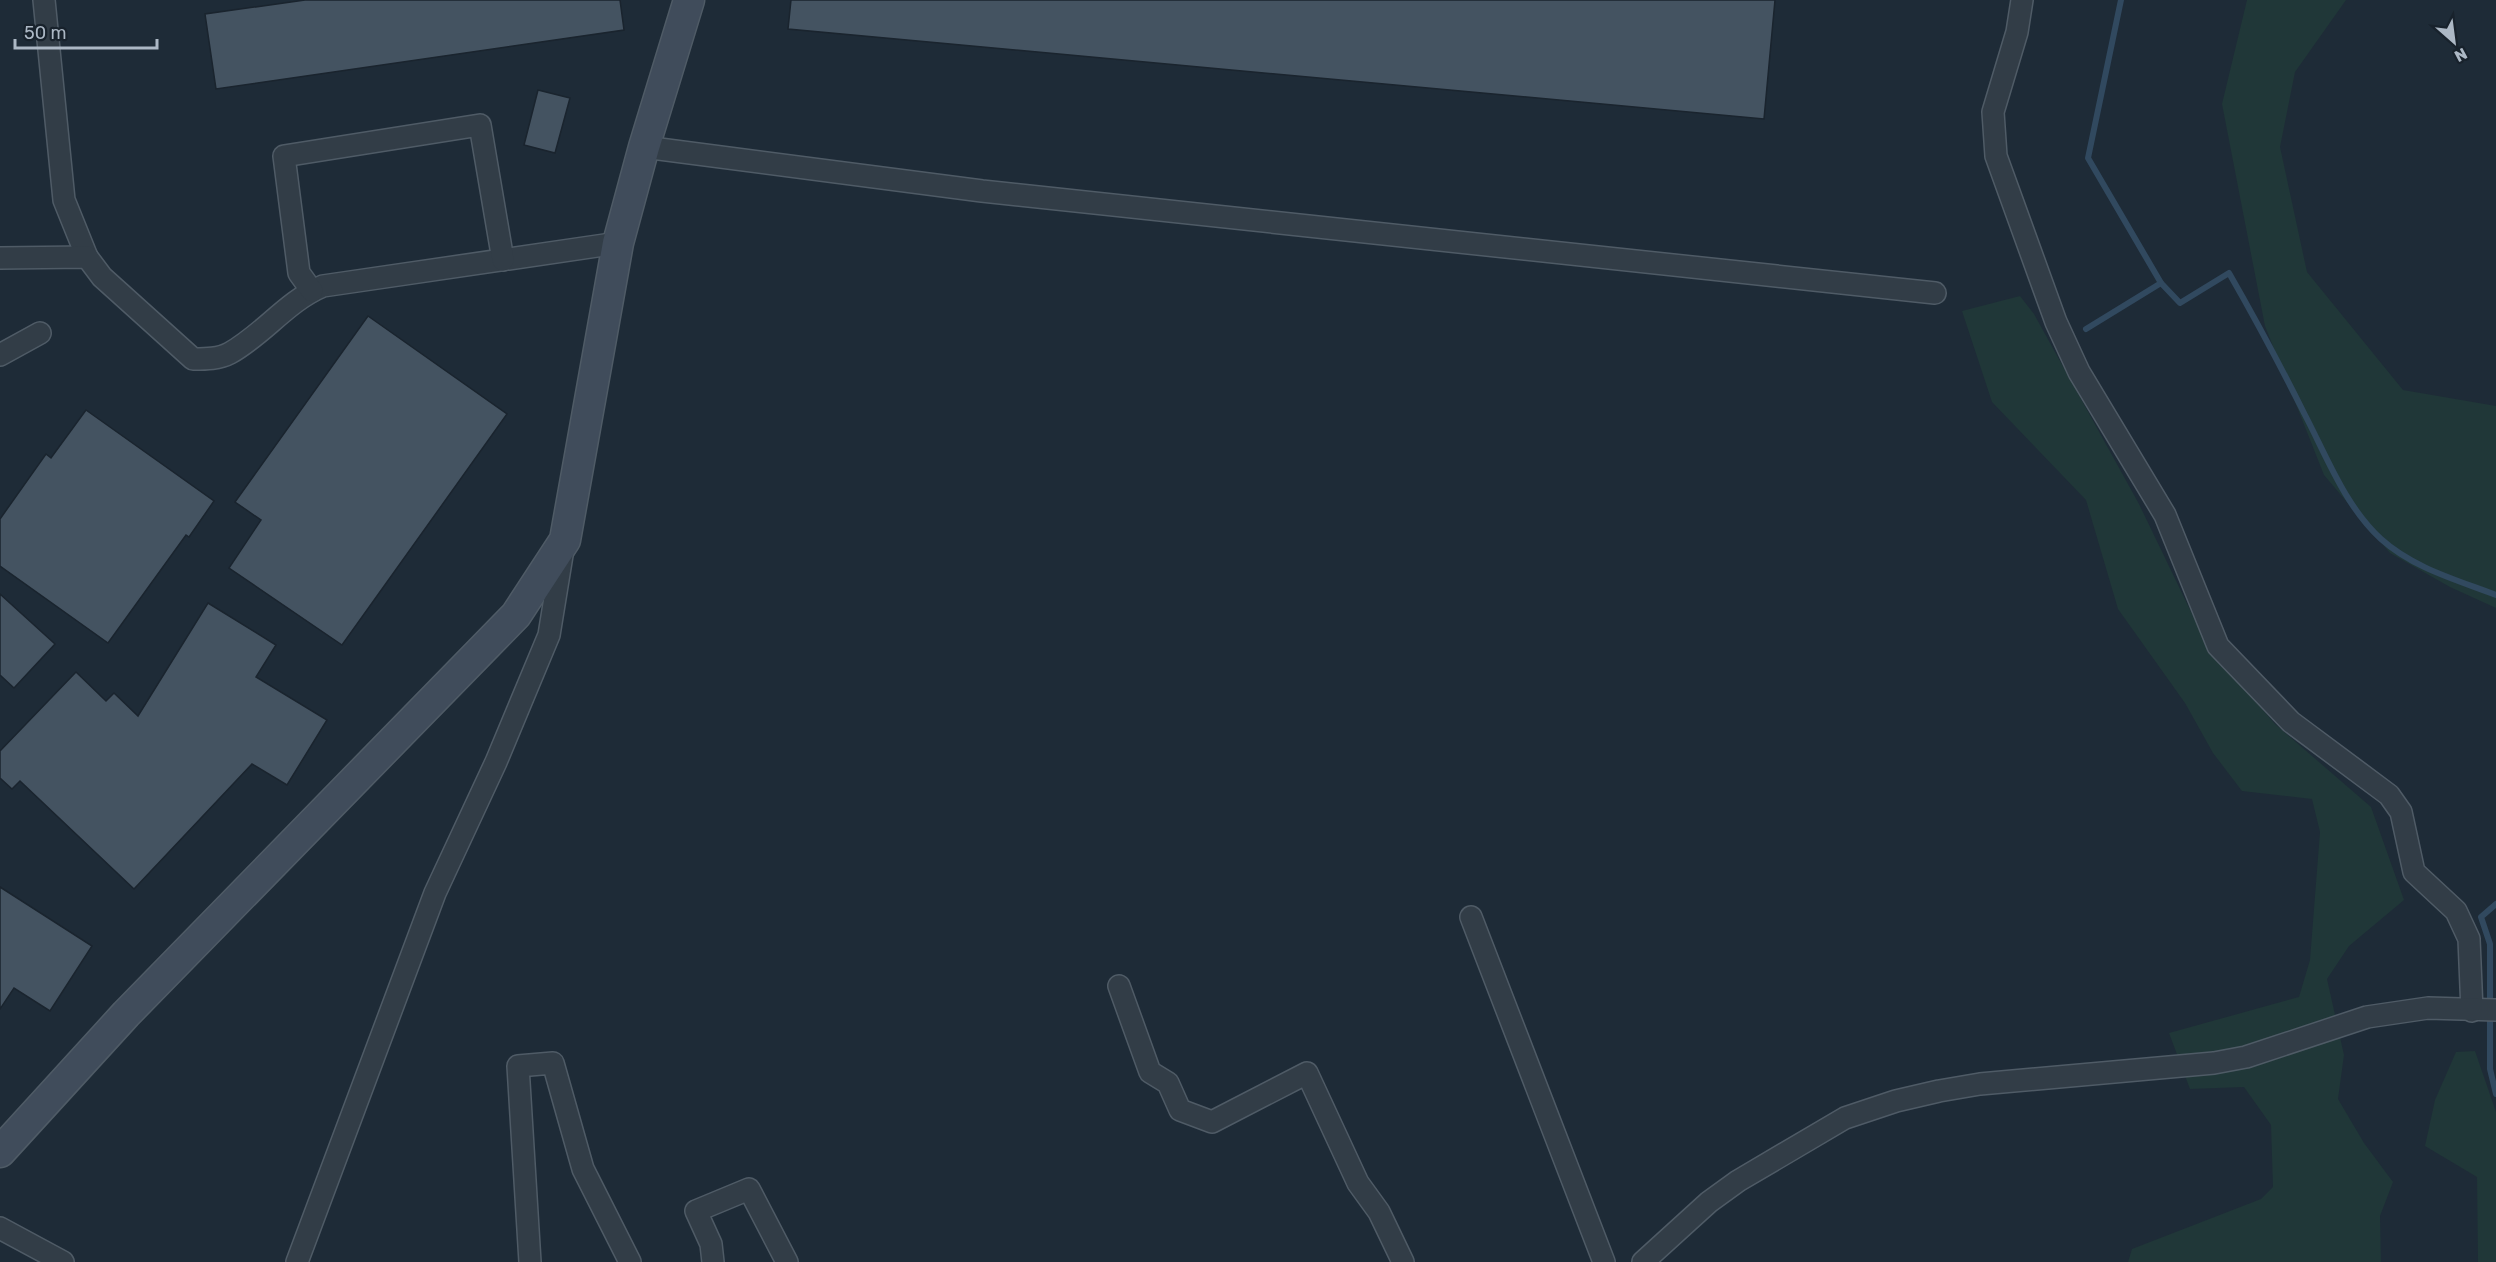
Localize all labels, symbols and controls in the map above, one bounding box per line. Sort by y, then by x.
scale bar [15,12,158,50]
north arrow [2424,12,2484,72]
text: 50 m [24,22,67,44]
text: N [2451,44,2470,66]

